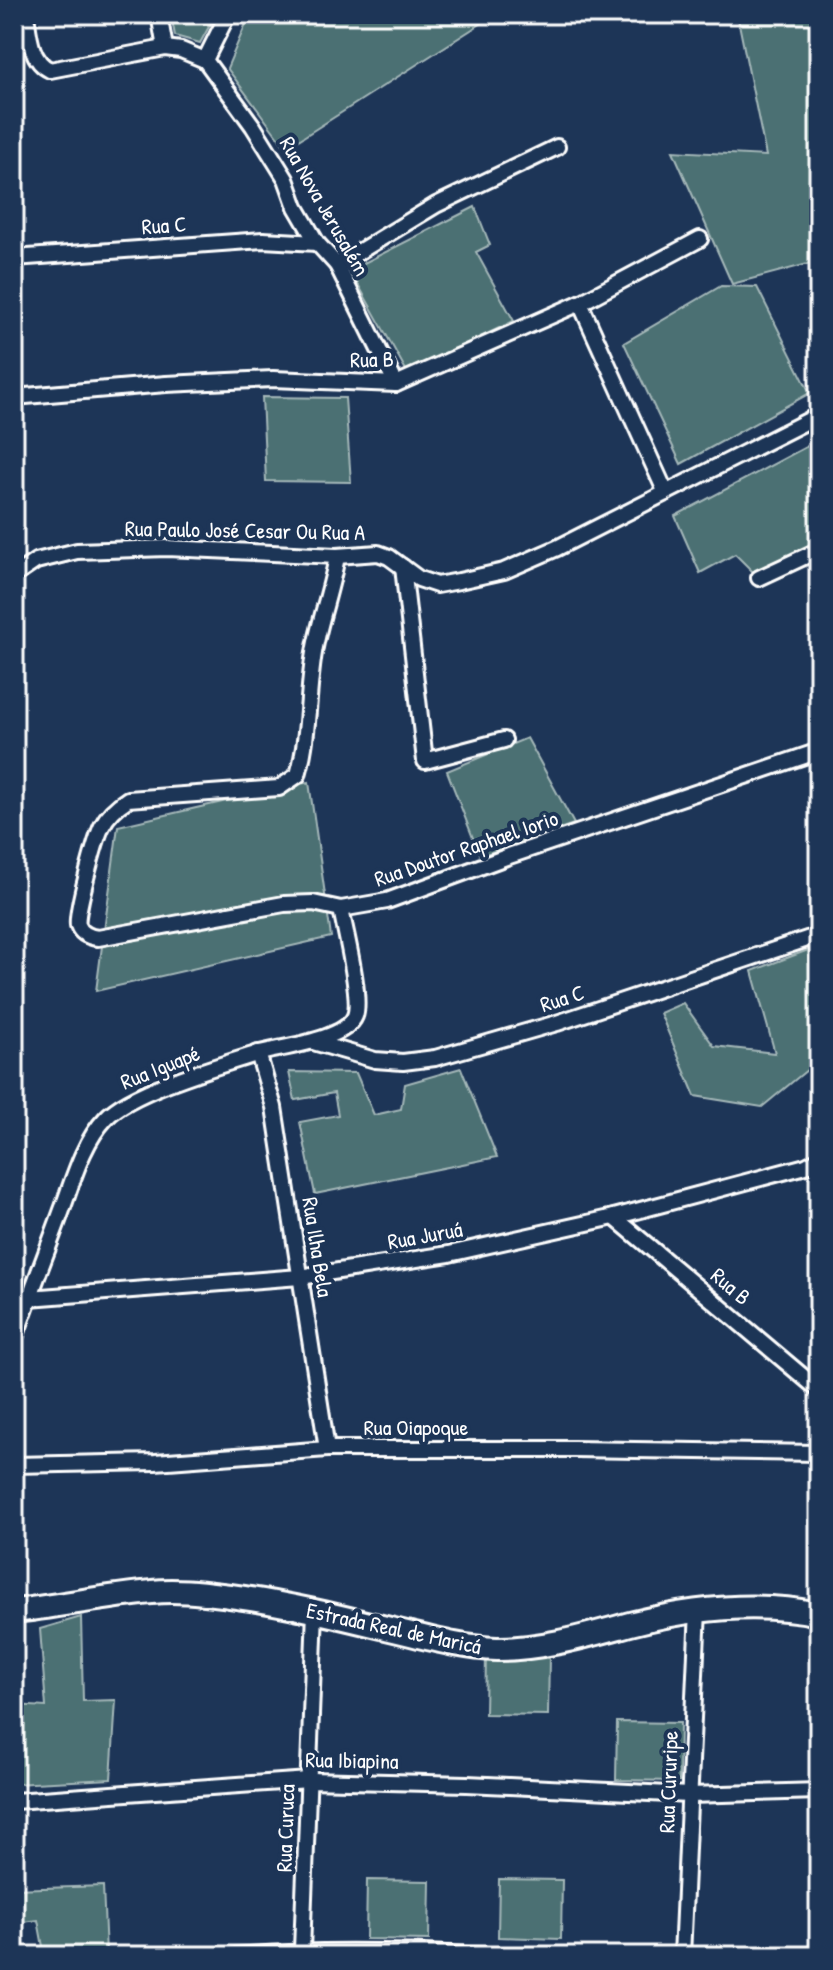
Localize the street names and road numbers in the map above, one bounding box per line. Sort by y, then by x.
street label: Rua Nova Jerusalém [273,131,377,281]
street label: Rua C [141,208,187,242]
street label: Rua B [350,344,394,374]
street label: Rua Paulo José Cesar Ou Rua A [125,513,366,547]
street label: Rua Doutor Raphael Iorio [370,802,562,894]
street label: Rua C [536,977,588,1019]
street label: Rua Iguapé [116,1037,204,1096]
street label: Rua Ilha Bela [295,1195,341,1299]
street label: Rua Juruá [385,1214,465,1256]
street label: Rua B [705,1260,757,1312]
street label: Rua Oiapoque [364,1412,468,1442]
street label: Estrada Real de Maricá [304,1595,485,1661]
street label: Rua Cururipe [651,1730,685,1834]
street label: Rua Ibiapina [305,1744,399,1776]
street label: Rua Curuca [268,1783,302,1872]

